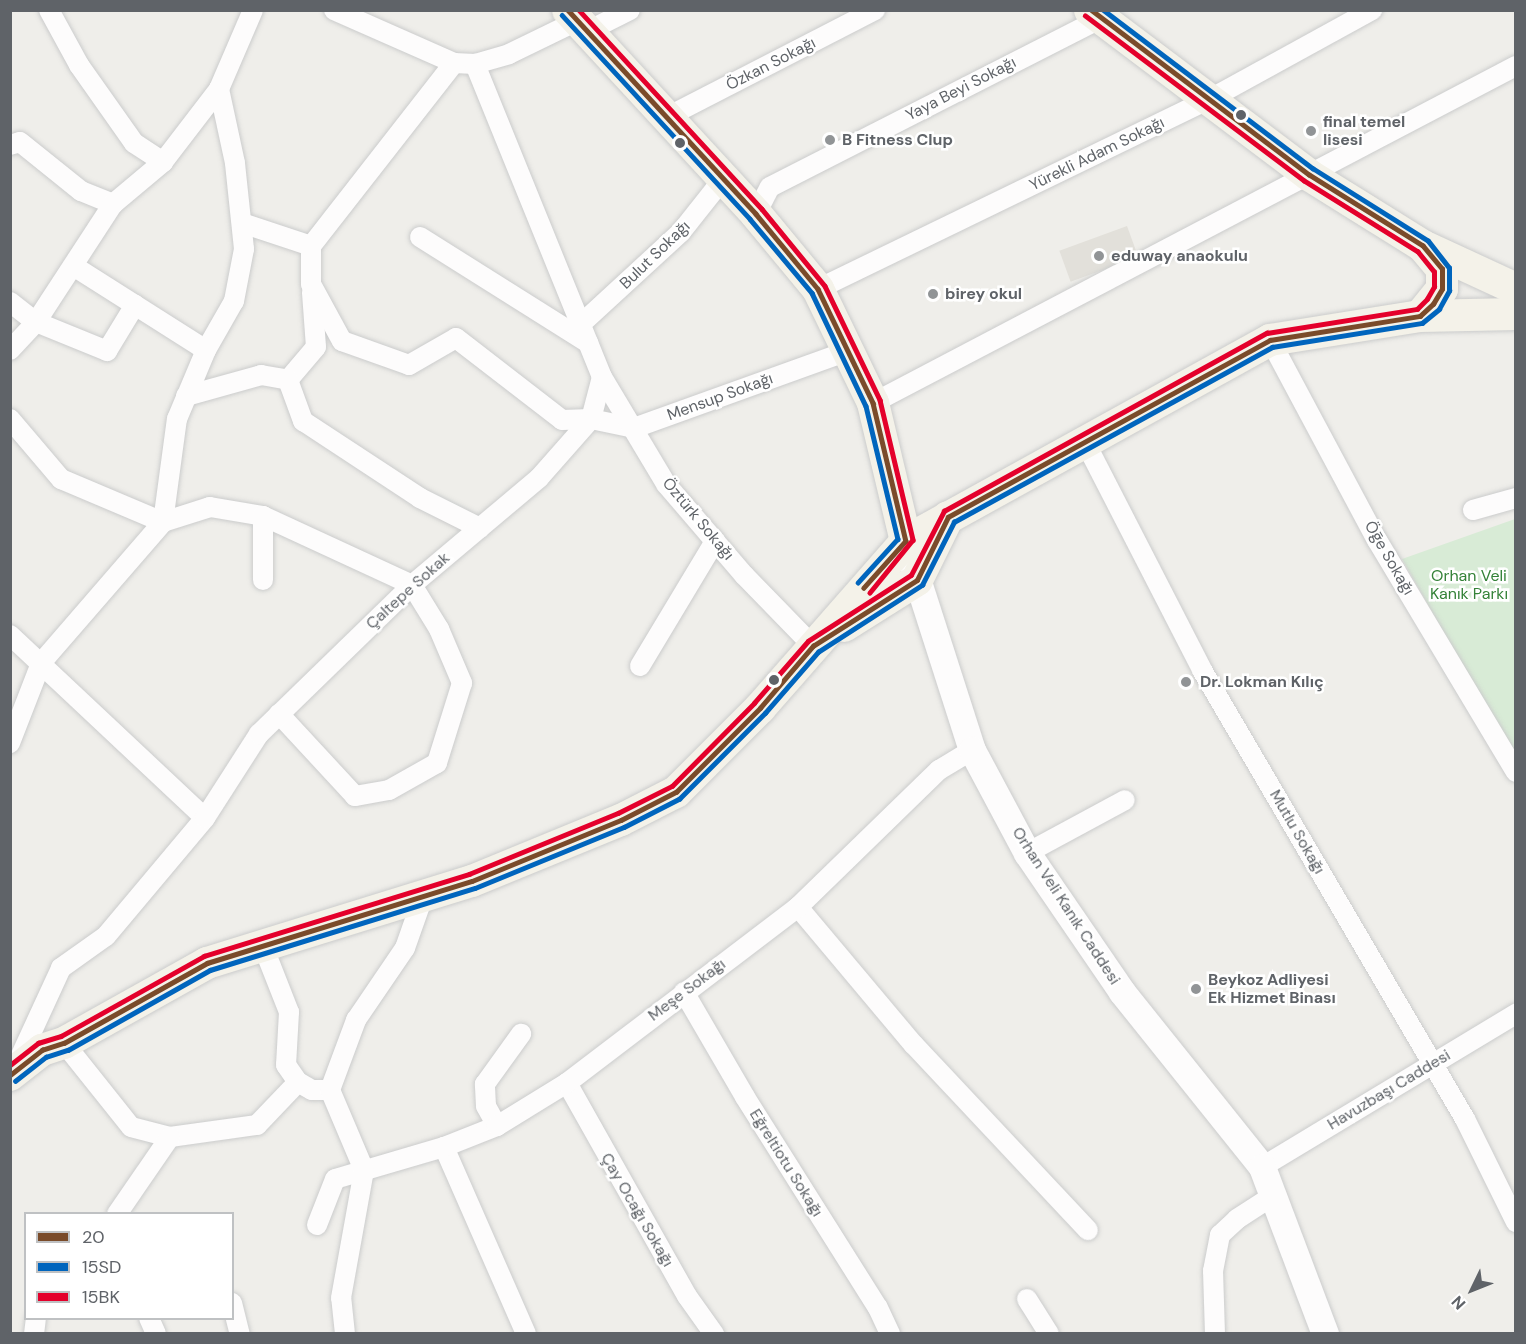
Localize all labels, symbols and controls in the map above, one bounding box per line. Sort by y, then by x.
street label: Özkan Sokağı [723,33,819,95]
street label: Yaya Beyi Sokağı [903,53,1019,125]
unlabelled marker [1235,109,1247,121]
place label: final temel lisesi [1323,112,1405,150]
street label: Yürekli Adam Sokağı [1026,113,1168,195]
marker: final temel lisesi [1304,124,1318,138]
place label: B Fitness Clup [842,130,953,150]
marker: B Fitness Clup [823,133,837,147]
unlabelled marker [674,137,686,149]
street label: Bulut Sokağı [616,217,694,293]
place label: eduway anaokulu [1111,246,1248,266]
marker: eduway anaokulu [1092,249,1106,263]
place label: birey okul [945,284,1022,304]
marker: birey okul [926,287,940,301]
street label: Mensup Sokağı [664,369,776,425]
street label: Öztürk Sokağı [658,474,738,564]
street label: Öḡe Sokağı [1360,518,1418,598]
street label: Çaltepe Sokak [362,548,454,634]
park label: Orhan Veli Kanık Parkı [1430,566,1508,604]
place label: Dr. Lokman Kılıç [1200,672,1324,692]
marker: Dr. Lokman Kılıç [1177,673,1195,691]
unlabelled marker [768,674,780,686]
street label: Mutlu Sokağı [1265,787,1329,877]
street label: Orhan Veli Kanık Caddesi [1008,824,1124,988]
street label: Meşe Sokağı [645,955,729,1025]
place label: Beykoz Adliyesi Ek Hizmet Binası [1208,970,1336,1008]
marker: Beykoz Adliyesi Ek Hizmet Binası [1189,982,1203,996]
street label: Havuzbaşı Caddesi [1324,1046,1454,1134]
street label: Eğreltiotu Sokağı [745,1106,827,1220]
street label: Çay Ocağı Sokağı [597,1150,677,1270]
legend [24,1212,234,1320]
text: 20 [82,1225,105,1249]
text: 15SD [82,1255,121,1279]
north arrow [1442,1260,1502,1320]
text: 15BK [82,1285,120,1309]
text: N [1447,1291,1470,1314]

